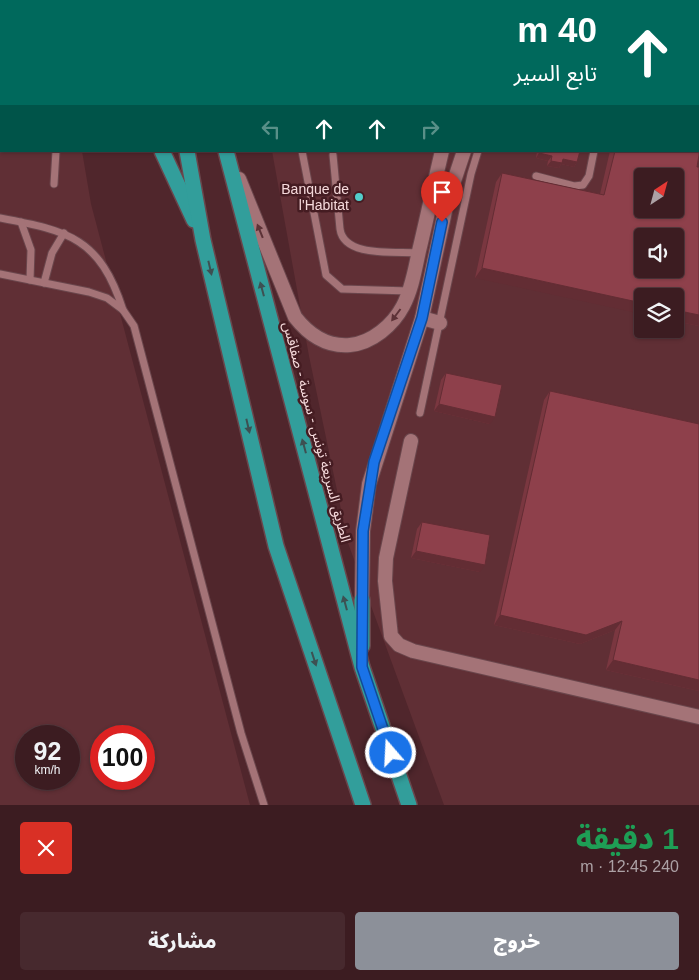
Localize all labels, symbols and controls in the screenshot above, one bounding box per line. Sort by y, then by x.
text: 40 m [517,10,597,49]
icon: ahead [615,20,680,85]
text: تابع السير [514,61,597,86]
icon: left [257,115,285,143]
icon: ahead [310,115,338,143]
icon: ahead [363,115,391,143]
icon: right [416,115,444,143]
north arrow [634,168,684,218]
map controls [634,168,684,338]
pin [421,171,463,222]
icon: arrive [428,178,456,206]
place label: Banque de l'Habitat [281,181,349,213]
marker: Banque de l'Habitat [353,191,365,203]
one-way arrow [255,223,263,238]
button: sound [634,228,684,278]
one-way arrow [206,260,214,275]
one-way arrow [258,281,266,296]
button: layers [634,288,684,338]
one-way arrow [391,308,402,321]
street label: الطريق السريعة تونس - سوسة - صفاقس [278,320,354,545]
one-way arrow [244,418,252,433]
one-way arrow [299,439,307,454]
one-way arrow [341,596,349,611]
one-way arrow [311,651,318,666]
speed limit sign: 100 [90,725,155,790]
position arrow [364,726,416,778]
text: 92 [34,737,61,765]
text: km/h [34,763,61,777]
button: close [20,822,72,874]
text: 1 دقيقة [576,822,679,855]
text: 240 m · 12:45 [580,858,679,875]
button: مشاركة [20,912,345,970]
button: خروج [355,912,679,970]

